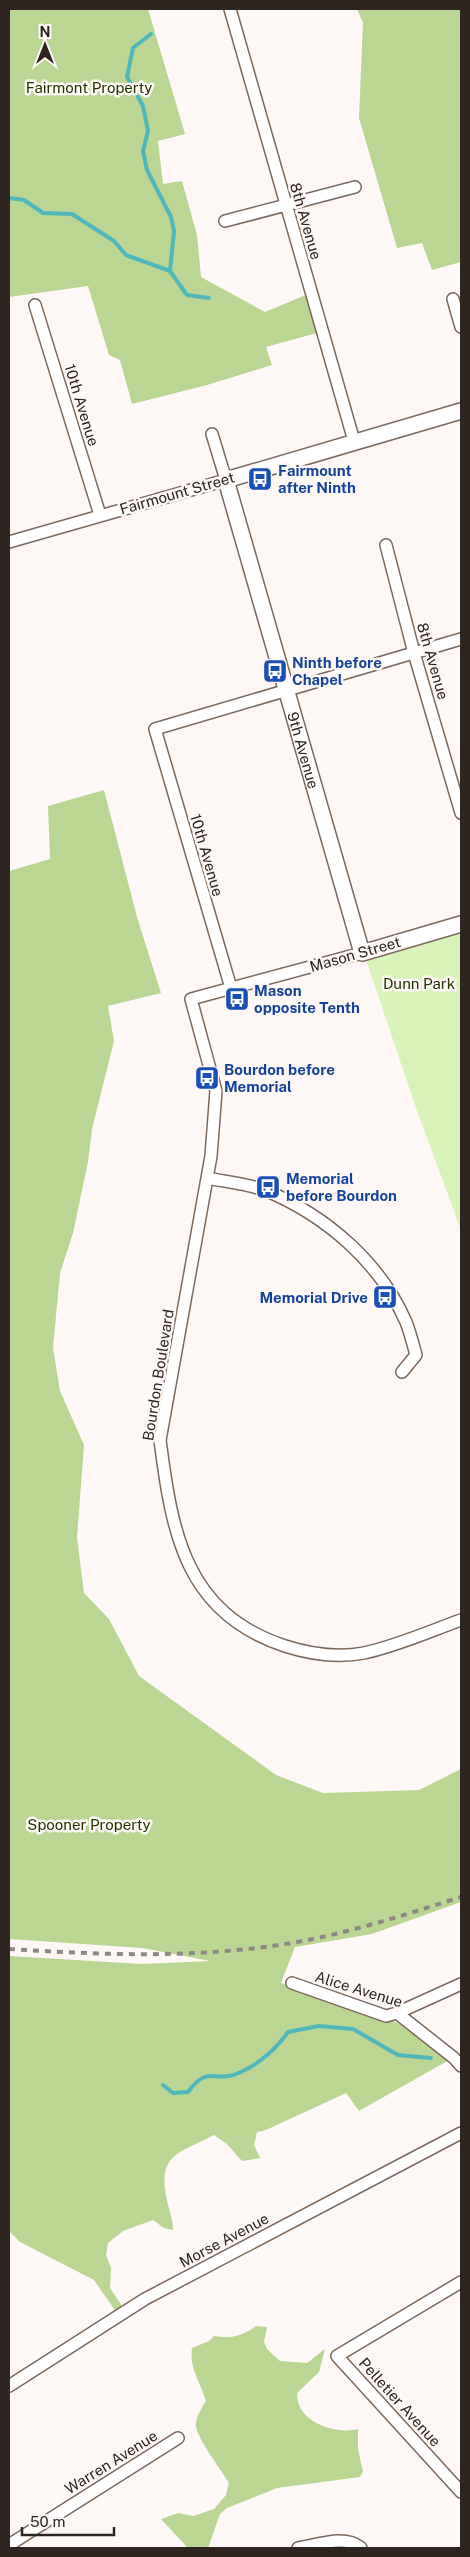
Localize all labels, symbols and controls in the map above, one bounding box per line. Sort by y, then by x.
north arrow [20,20,70,70]
text: N [40,24,50,40]
park label: Fairmont Property [26,79,152,96]
street label: 8th Avenue [287,181,325,261]
street label: 10th Avenue [61,362,103,448]
place label: Fairmount after Ninth [278,462,356,496]
bus stop icon: Fairmount after Ninth [247,466,273,492]
street label: Fairmount Street [118,468,237,518]
street label: 8th Avenue [414,621,452,701]
place label: Ninth before Chapel [292,654,382,688]
bus stop icon: Ninth before Chapel [262,658,288,684]
street label: 9th Avenue [285,710,323,790]
street label: 10th Avenue [187,812,227,898]
street label: Mason Street [308,933,403,975]
park label: Dunn Park [383,975,455,992]
place label: Mason opposite Tenth [254,982,360,1016]
bus stop icon: Mason opposite Tenth [224,986,250,1012]
place label: Bourdon before Memorial [224,1061,335,1095]
bus stop icon: Bourdon before Memorial [194,1065,220,1091]
place label: Memorial before Bourdon [286,1170,397,1204]
bus stop icon: Memorial before Bourdon [255,1174,281,1200]
bus stop icon: Memorial Drive [372,1284,398,1310]
place label: Memorial Drive [260,1289,368,1306]
street label: Bourdon Boulevard [139,1308,177,1442]
park label: Spooner Property [27,1816,151,1833]
street label: Alice Avenue [313,1968,405,2010]
street label: Morse Avenue [176,2209,272,2271]
street label: Pelletier Avenue [356,2354,444,2450]
street label: Warren Avenue [62,2427,160,2497]
scale bar [22,2504,115,2536]
text: 50 m [30,2513,65,2530]

